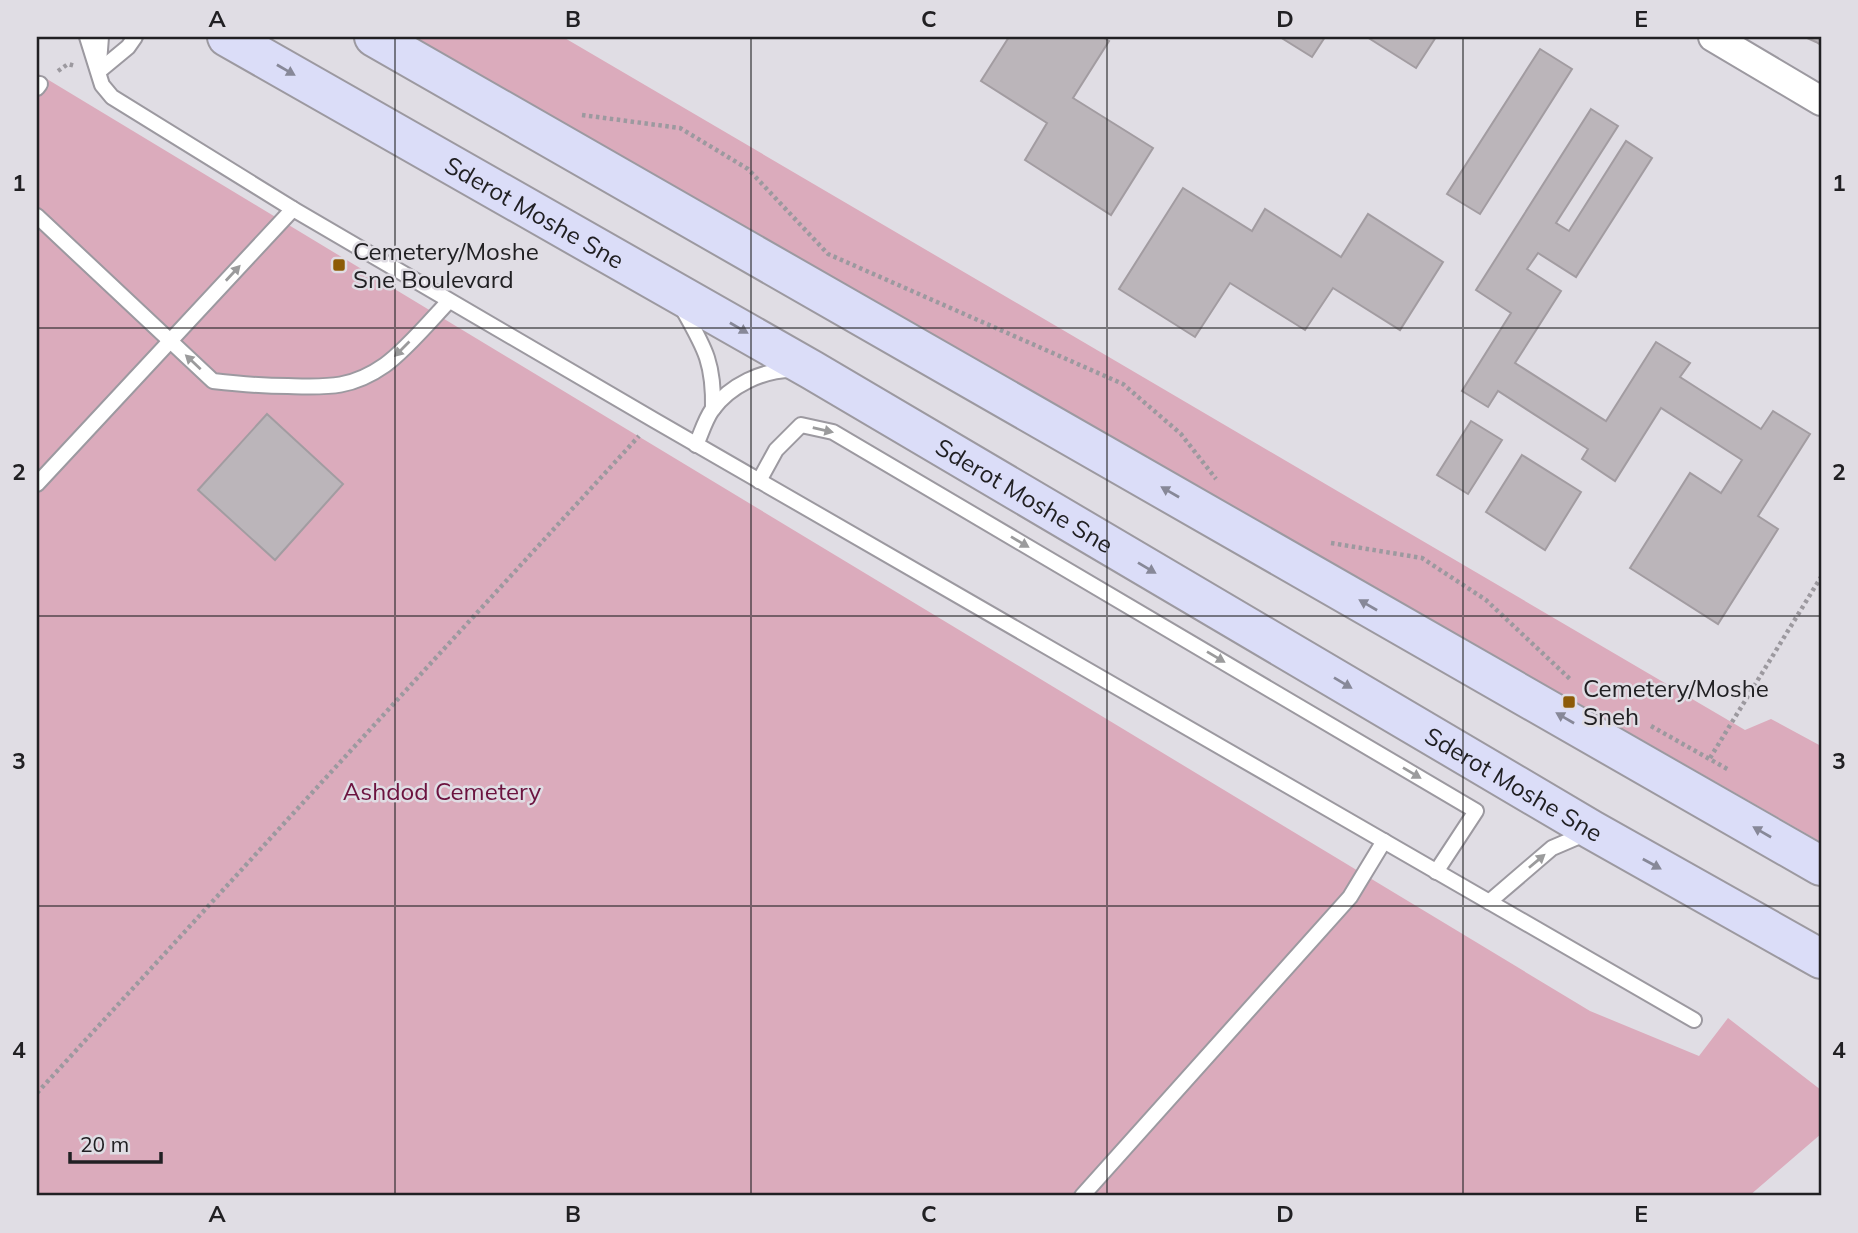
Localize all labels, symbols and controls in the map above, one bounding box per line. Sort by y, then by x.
text: A [208,4,226,33]
text: B [565,4,581,33]
text: C [921,4,937,33]
text: D [1276,4,1294,33]
text: E [1634,4,1648,33]
one-way arrow [276,64,296,76]
street label: Sderot Moshe Sne [440,149,629,275]
text: 1 [12,168,26,197]
text: 1 [1832,168,1846,197]
place label: Cemetery/Moshe Sne Boulevard [353,236,539,294]
marker: Cemetery/Moshe Sne Boulevard [331,257,347,273]
one-way arrow [225,264,241,282]
one-way arrow [730,322,749,334]
one-way arrow [393,341,410,358]
one-way arrow [184,354,202,370]
one-way arrow [812,424,834,435]
street label: Sderot Moshe Sne [930,431,1119,559]
text: 2 [12,457,26,486]
text: 2 [1832,457,1846,486]
one-way arrow [1161,486,1180,498]
one-way arrow [1010,535,1029,548]
one-way arrow [1137,561,1156,574]
one-way arrow [1358,599,1377,611]
one-way arrow [1206,651,1225,664]
place label: Cemetery/Moshe Sneh [1583,673,1769,731]
one-way arrow [1333,677,1352,689]
marker: Cemetery/Moshe Sneh [1561,694,1577,710]
one-way arrow [1555,712,1575,724]
street label: Sderot Moshe Sne [1420,720,1608,848]
text: 3 [12,746,26,775]
text: 3 [1832,746,1846,775]
one-way arrow [1402,767,1421,779]
park label: Ashdod Cemetery [343,776,541,806]
one-way arrow [1753,826,1772,838]
one-way arrow [1528,853,1546,869]
one-way arrow [1642,858,1662,870]
text: 4 [12,1035,26,1064]
text: 4 [1832,1035,1846,1064]
scale bar [70,1121,161,1165]
text: 20 m [80,1131,129,1157]
text: A [208,1199,226,1228]
text: B [565,1199,581,1228]
text: C [921,1199,937,1228]
text: D [1276,1199,1294,1228]
text: E [1634,1199,1648,1228]

